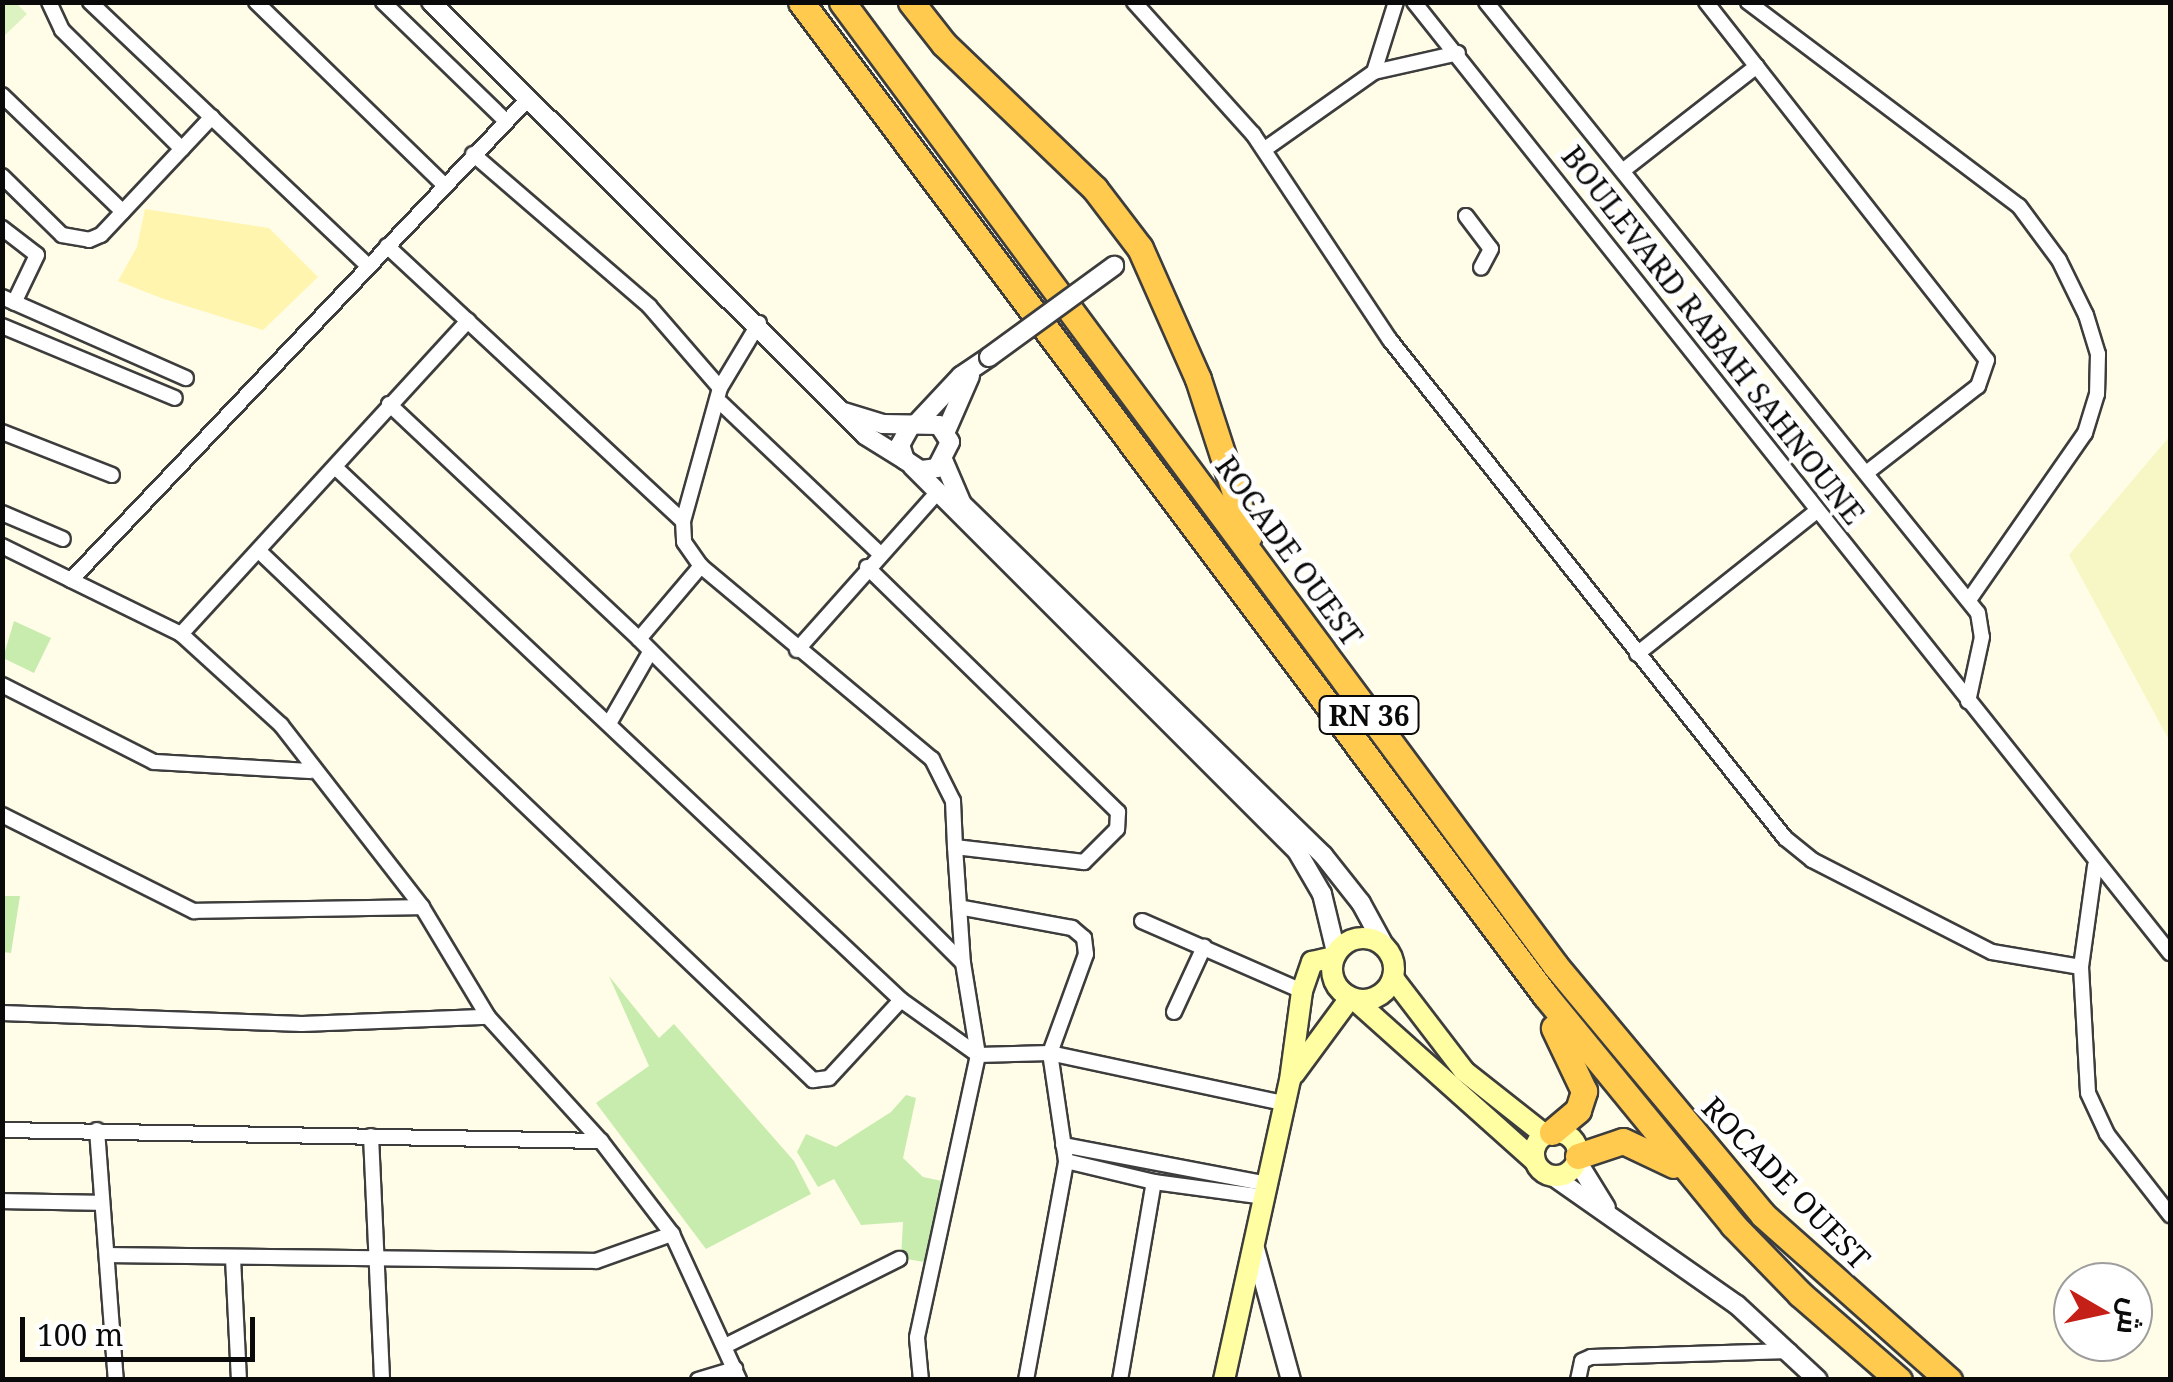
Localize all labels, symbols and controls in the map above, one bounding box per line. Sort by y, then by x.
street label: BOULEVARD RABAH SAHNOUNE [1554,139,1872,531]
street label: ROCADE OUEST [1208,449,1370,653]
road number: RN 36 [1316,692,1422,738]
street label: ROCADE OUEST [1695,1089,1877,1277]
north arrow [2053,1262,2153,1362]
text: ش [2109,1296,2152,1337]
scale bar [25,1297,260,1359]
text: 100 m [37,1314,123,1355]

